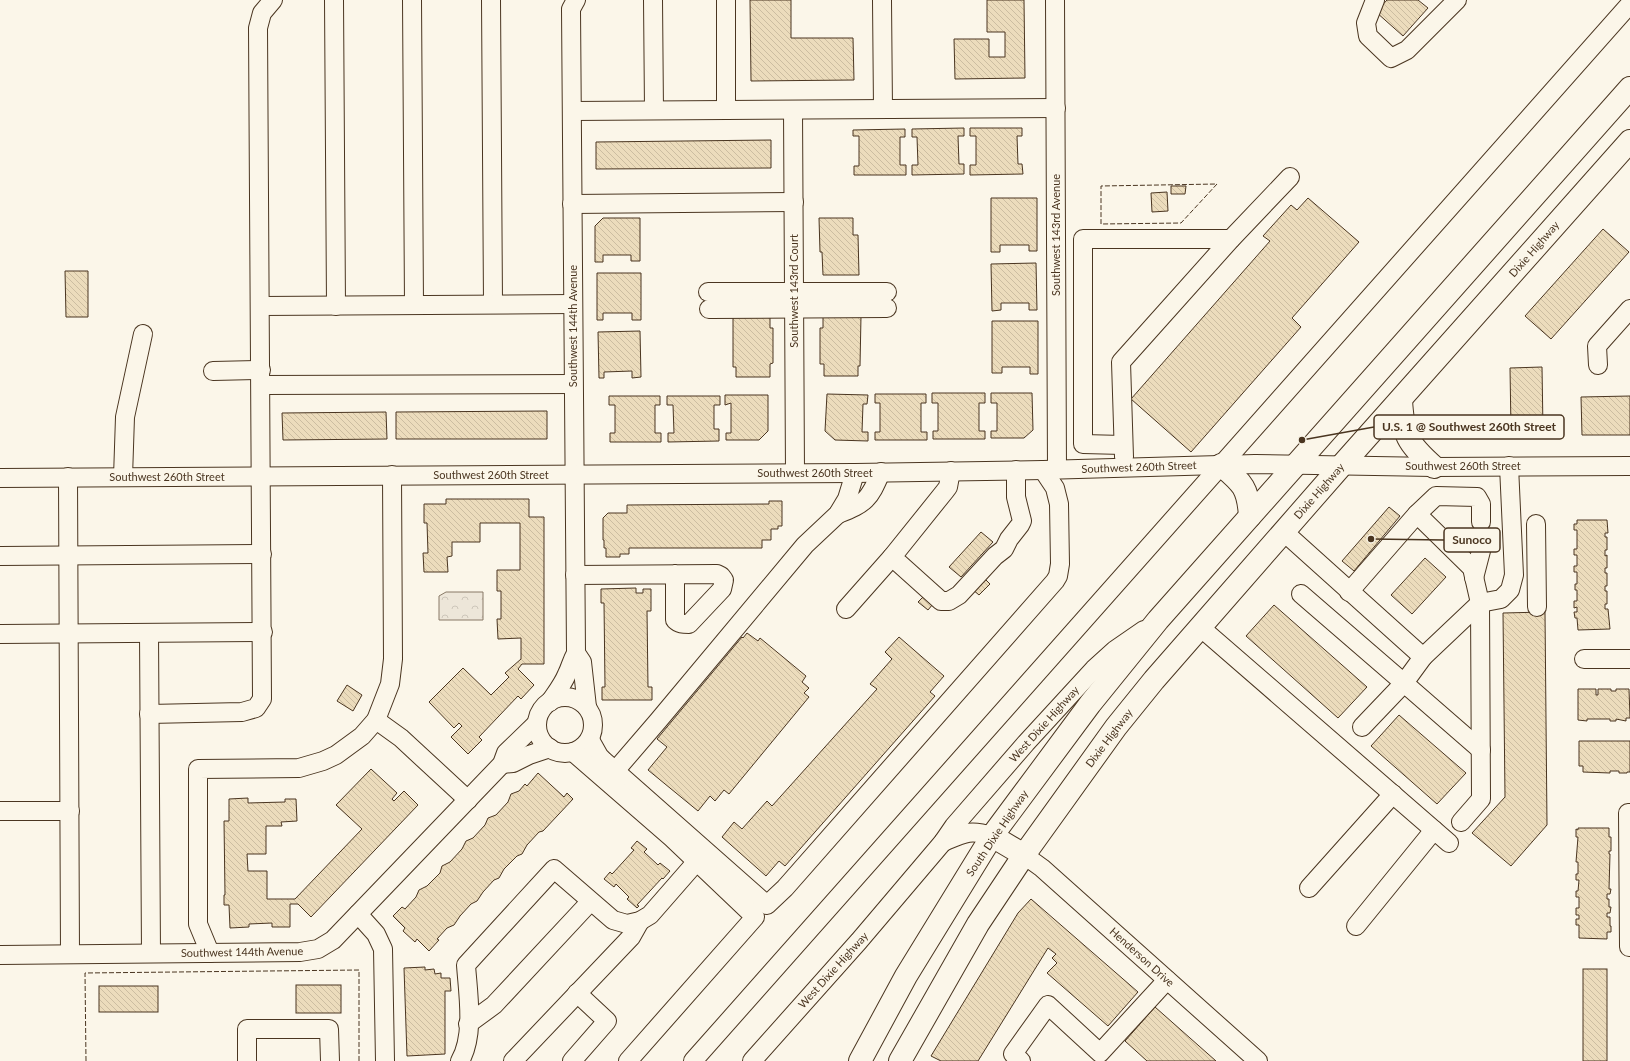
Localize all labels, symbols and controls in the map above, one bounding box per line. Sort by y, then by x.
street label: Southwest 143rd Avenue [1049,174,1062,296]
street label: Dixie Highway [1506,218,1562,279]
street label: Southwest 143rd Court [787,234,800,348]
street label: Southwest 144th Avenue [566,265,579,387]
callout: U.S. 1 @ Southwest 260th Street [1374,415,1564,439]
text: U.S. 1 @ Southwest 260th Street [1382,419,1557,434]
street label: Southwest 260th Street [1081,458,1197,475]
street label: Southwest 260th Street [1405,459,1521,472]
street label: Dixie Highway [1291,460,1347,521]
street label: Southwest 260th Street [757,466,873,479]
street label: Southwest 260th Street [433,468,549,481]
street label: Southwest 260th Street [109,470,225,483]
callout: Sunoco [1444,528,1500,552]
text: Sunoco [1452,532,1492,547]
street label: West Dixie Highway [1006,683,1082,764]
street label: Dixie Highway [1082,706,1135,770]
street label: South Dixie Highway [963,787,1030,878]
street label: Henderson Drive [1107,924,1177,989]
street label: West Dixie Highway [795,929,871,1010]
street label: Southwest 144th Avenue [181,944,303,959]

